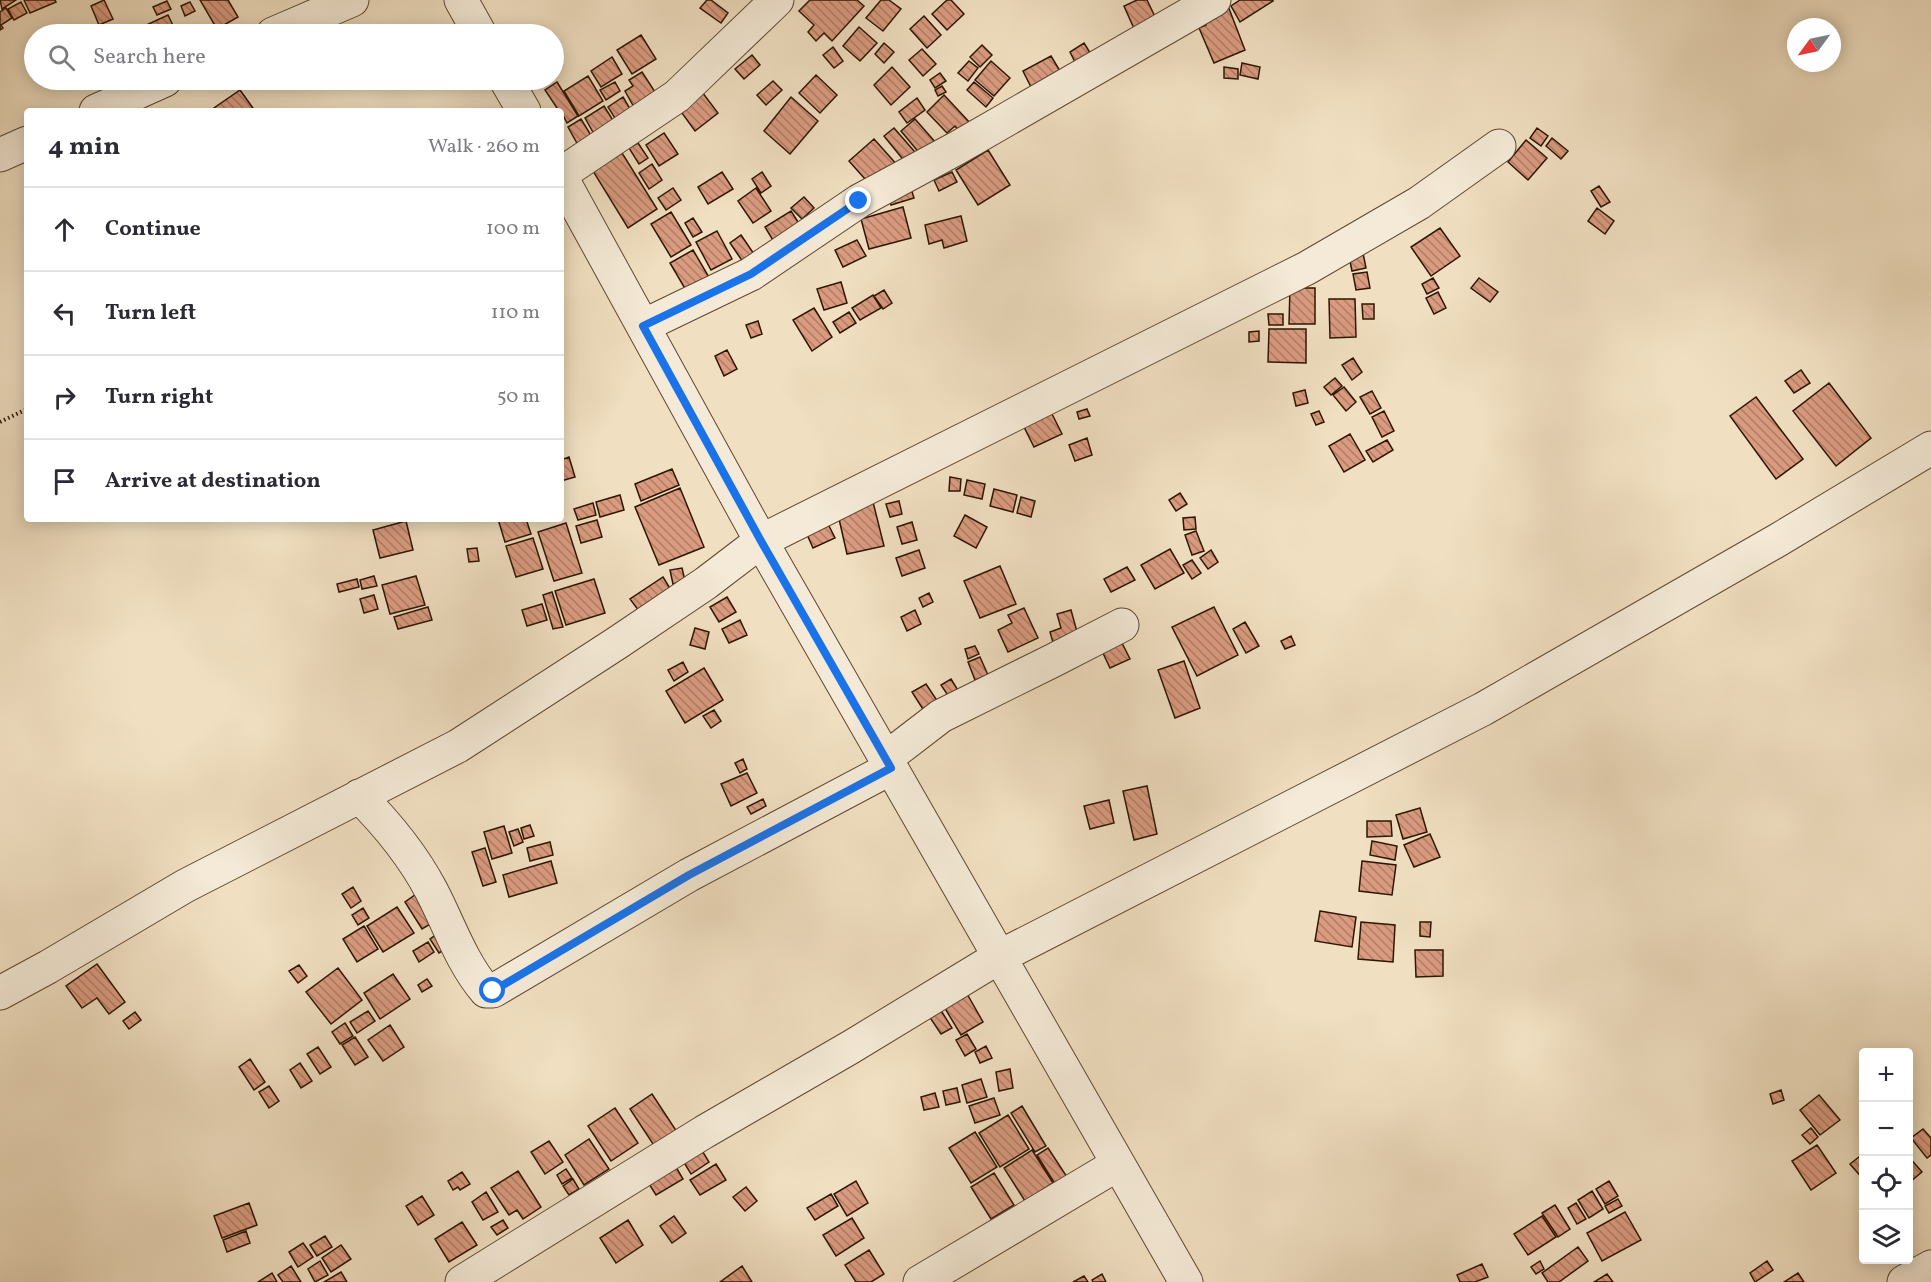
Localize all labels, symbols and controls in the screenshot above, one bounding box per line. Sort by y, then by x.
north arrow [1787,18,1841,72]
search box [24,24,564,90]
icon: search [45,41,78,74]
text: Search here [93,42,206,73]
text: 4 min [48,129,120,165]
text: Walk · 260 m [428,133,540,161]
route end [845,187,871,213]
icon: ahead [48,213,81,246]
text: Continue [105,214,201,245]
text: 100 m [486,215,540,243]
icon: left [48,297,81,330]
text: Turn left [105,298,196,329]
text: 110 m [491,299,540,327]
icon: right [48,381,81,414]
text: Turn right [105,382,213,413]
text: 50 m [497,383,540,411]
icon: arrive [48,465,81,498]
text: Arrive at destination [105,466,321,497]
route start [479,977,505,1003]
map controls [1859,1048,1913,1264]
button: + [1859,1048,1913,1102]
button: − [1859,1102,1913,1156]
button: locate [1859,1156,1913,1210]
button: layers [1859,1210,1913,1264]

